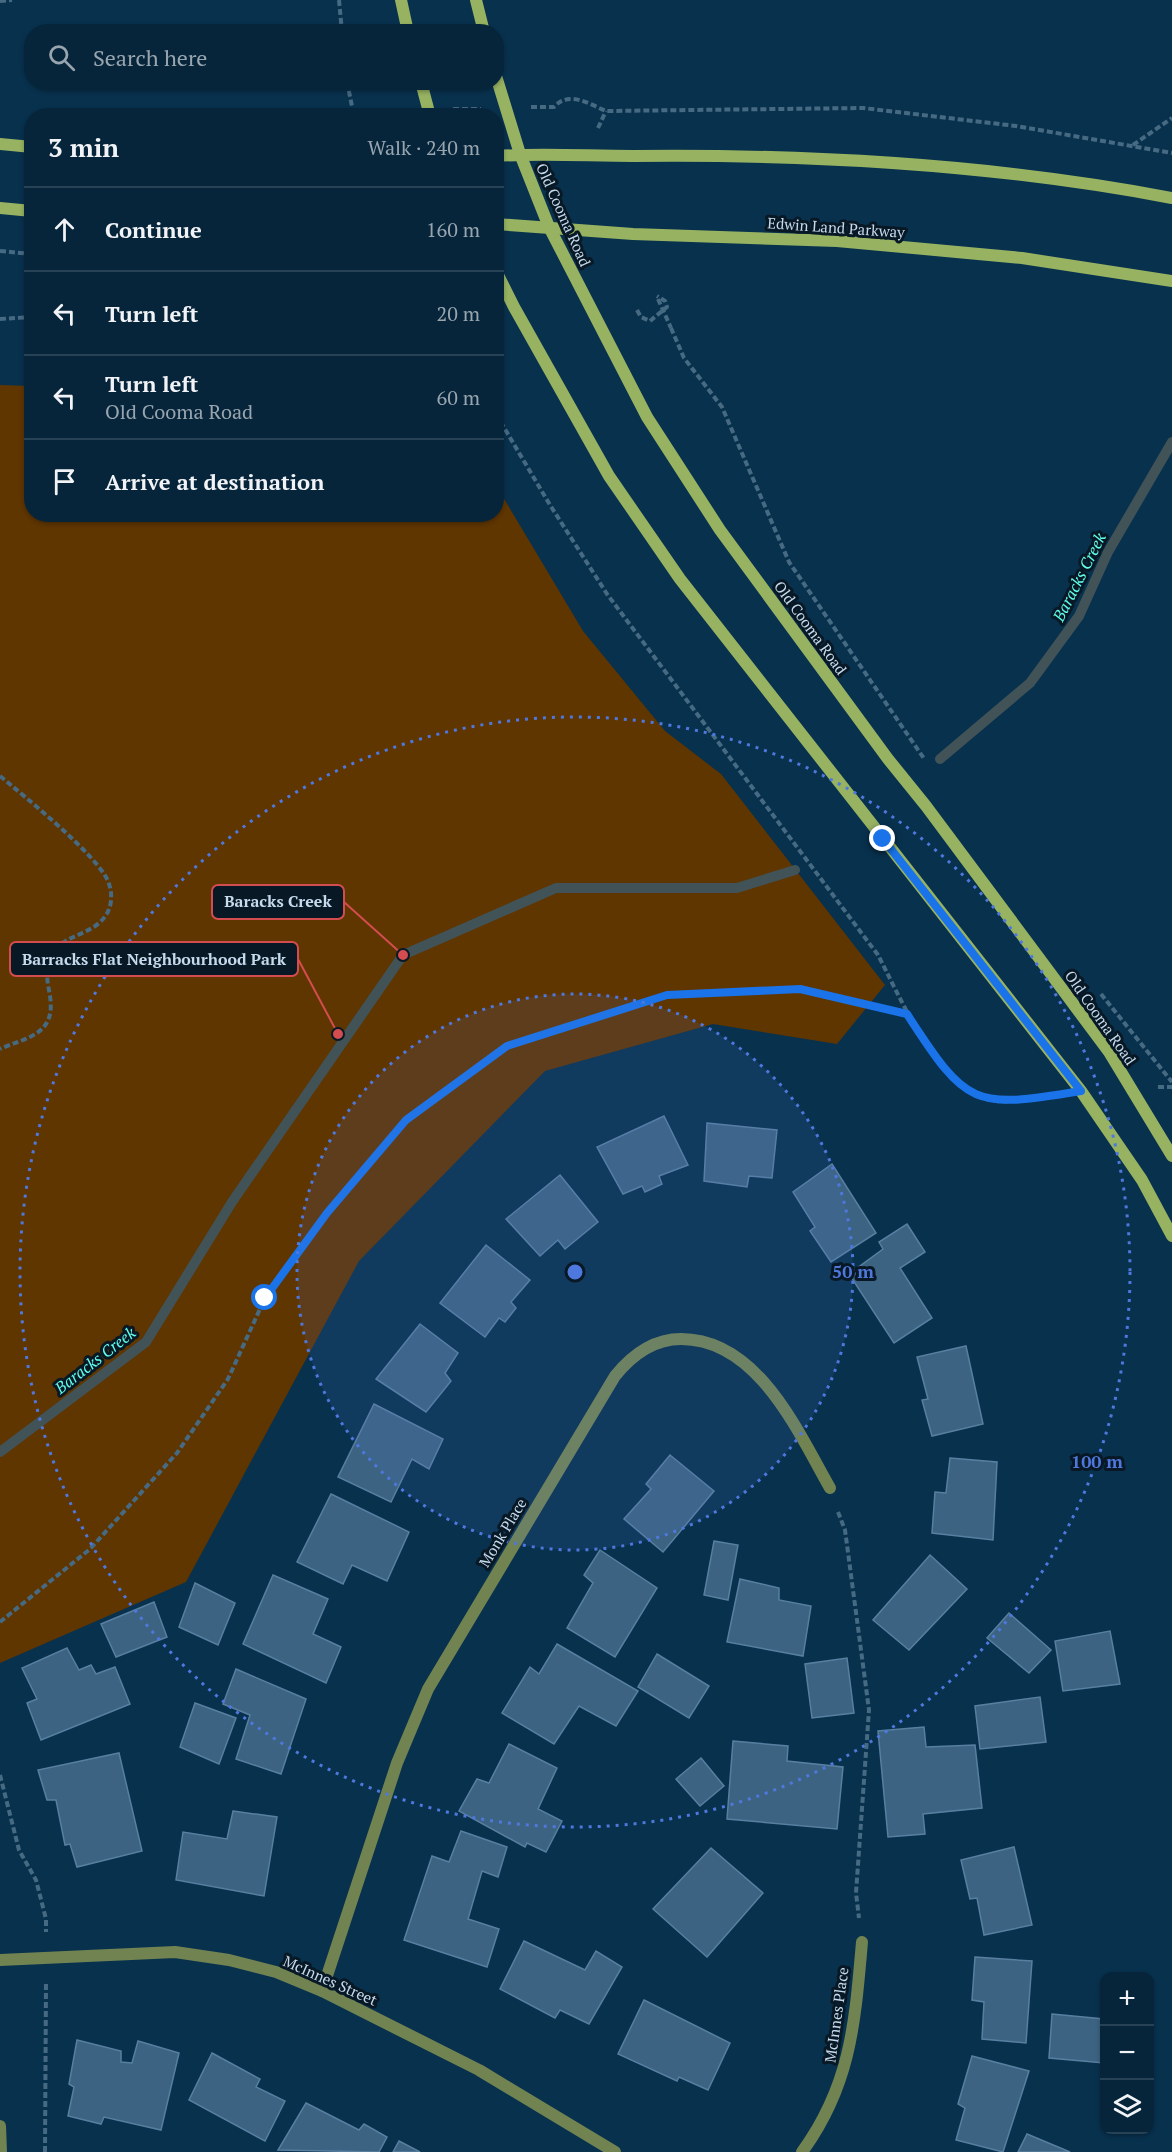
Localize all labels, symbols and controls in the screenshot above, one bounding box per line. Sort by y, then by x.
search box [24,24,504,90]
icon: search [45,41,78,74]
text: Search here [93,43,207,72]
text: 3 min [48,130,119,164]
text: Walk · 240 m [368,134,480,161]
street label: Old Cooma Road [532,160,596,269]
street label: Edwin Land Parkway [767,212,906,242]
icon: ahead [48,213,81,246]
text: Continue [105,215,202,244]
text: 160 m [426,216,480,243]
icon: left [48,297,81,330]
text: Turn left [105,299,198,328]
text: 20 m [437,300,480,327]
text: Turn left [105,369,198,398]
icon: left [48,381,81,414]
text: 60 m [437,384,480,411]
text: Old Cooma Road [105,398,253,425]
icon: arrive [48,465,81,498]
text: Arrive at destination [105,467,324,496]
water label: Baracks Creek [1047,529,1111,626]
street label: Old Cooma Road [770,577,852,678]
route end [869,825,895,851]
callout: Baracks Creek [212,885,344,919]
text: Baracks Creek [224,890,332,912]
callout: Barracks Flat Neighbourhood Park [10,942,298,976]
text: Barracks Flat Neighbourhood Park [22,948,287,970]
street label: Old Cooma Road [1061,966,1141,1069]
text: 50 m [832,1259,874,1283]
centre of rings [565,1262,585,1282]
route start [251,1284,277,1310]
water label: Baracks Creek [49,1321,140,1399]
text: 100 m [1071,1449,1123,1473]
street label: Monk Place [474,1494,531,1571]
street label: McInnes Street [280,1950,381,2010]
street label: McInnes Place [819,1966,853,2064]
map controls [1100,1972,1154,2134]
button: + [1100,1972,1154,2026]
button: − [1100,2026,1154,2080]
button: layers [1100,2080,1154,2134]

